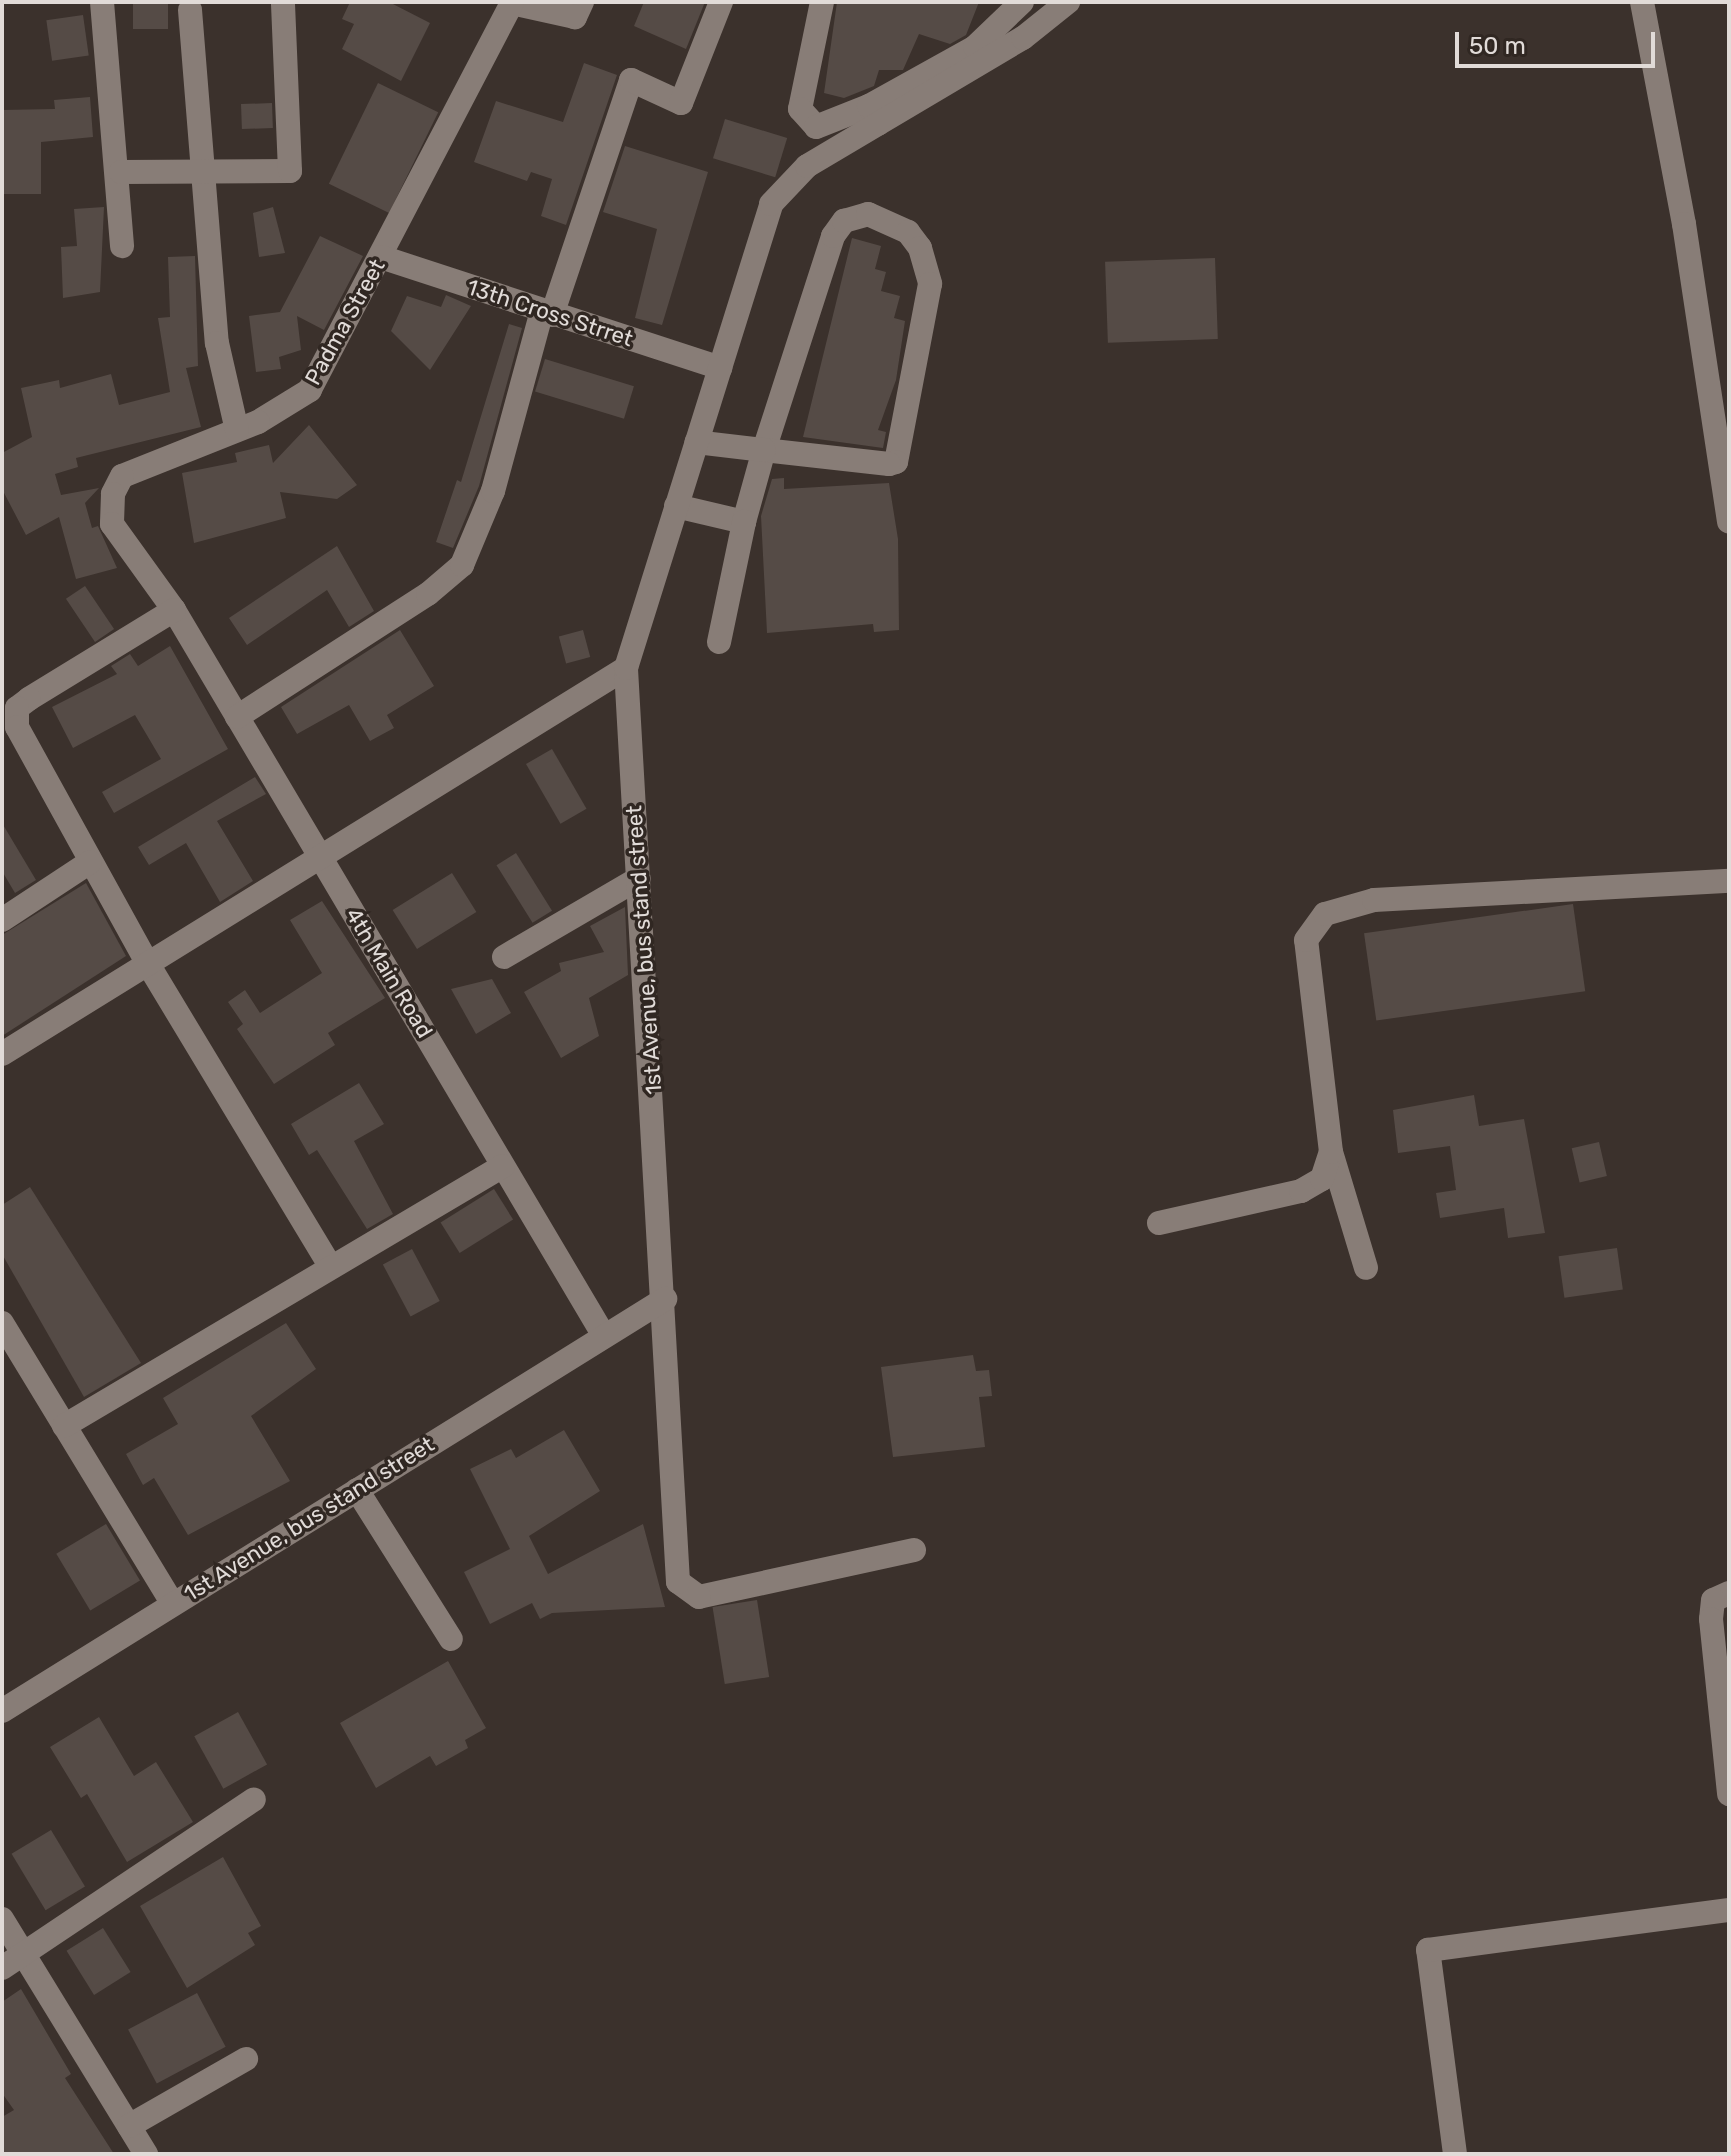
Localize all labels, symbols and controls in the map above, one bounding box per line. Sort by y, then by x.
scale bar [1459,16,1659,66]
text: 50 m [1469,32,1526,60]
street label: Padma Street [300,254,390,390]
street label: 13th Cross Strret [464,274,636,352]
street label: 1st Avenue, bus stand street [621,804,667,1096]
street label: 4th Main Road [340,903,438,1043]
street label: 1st Avenue, bus stand street [179,1431,439,1607]

